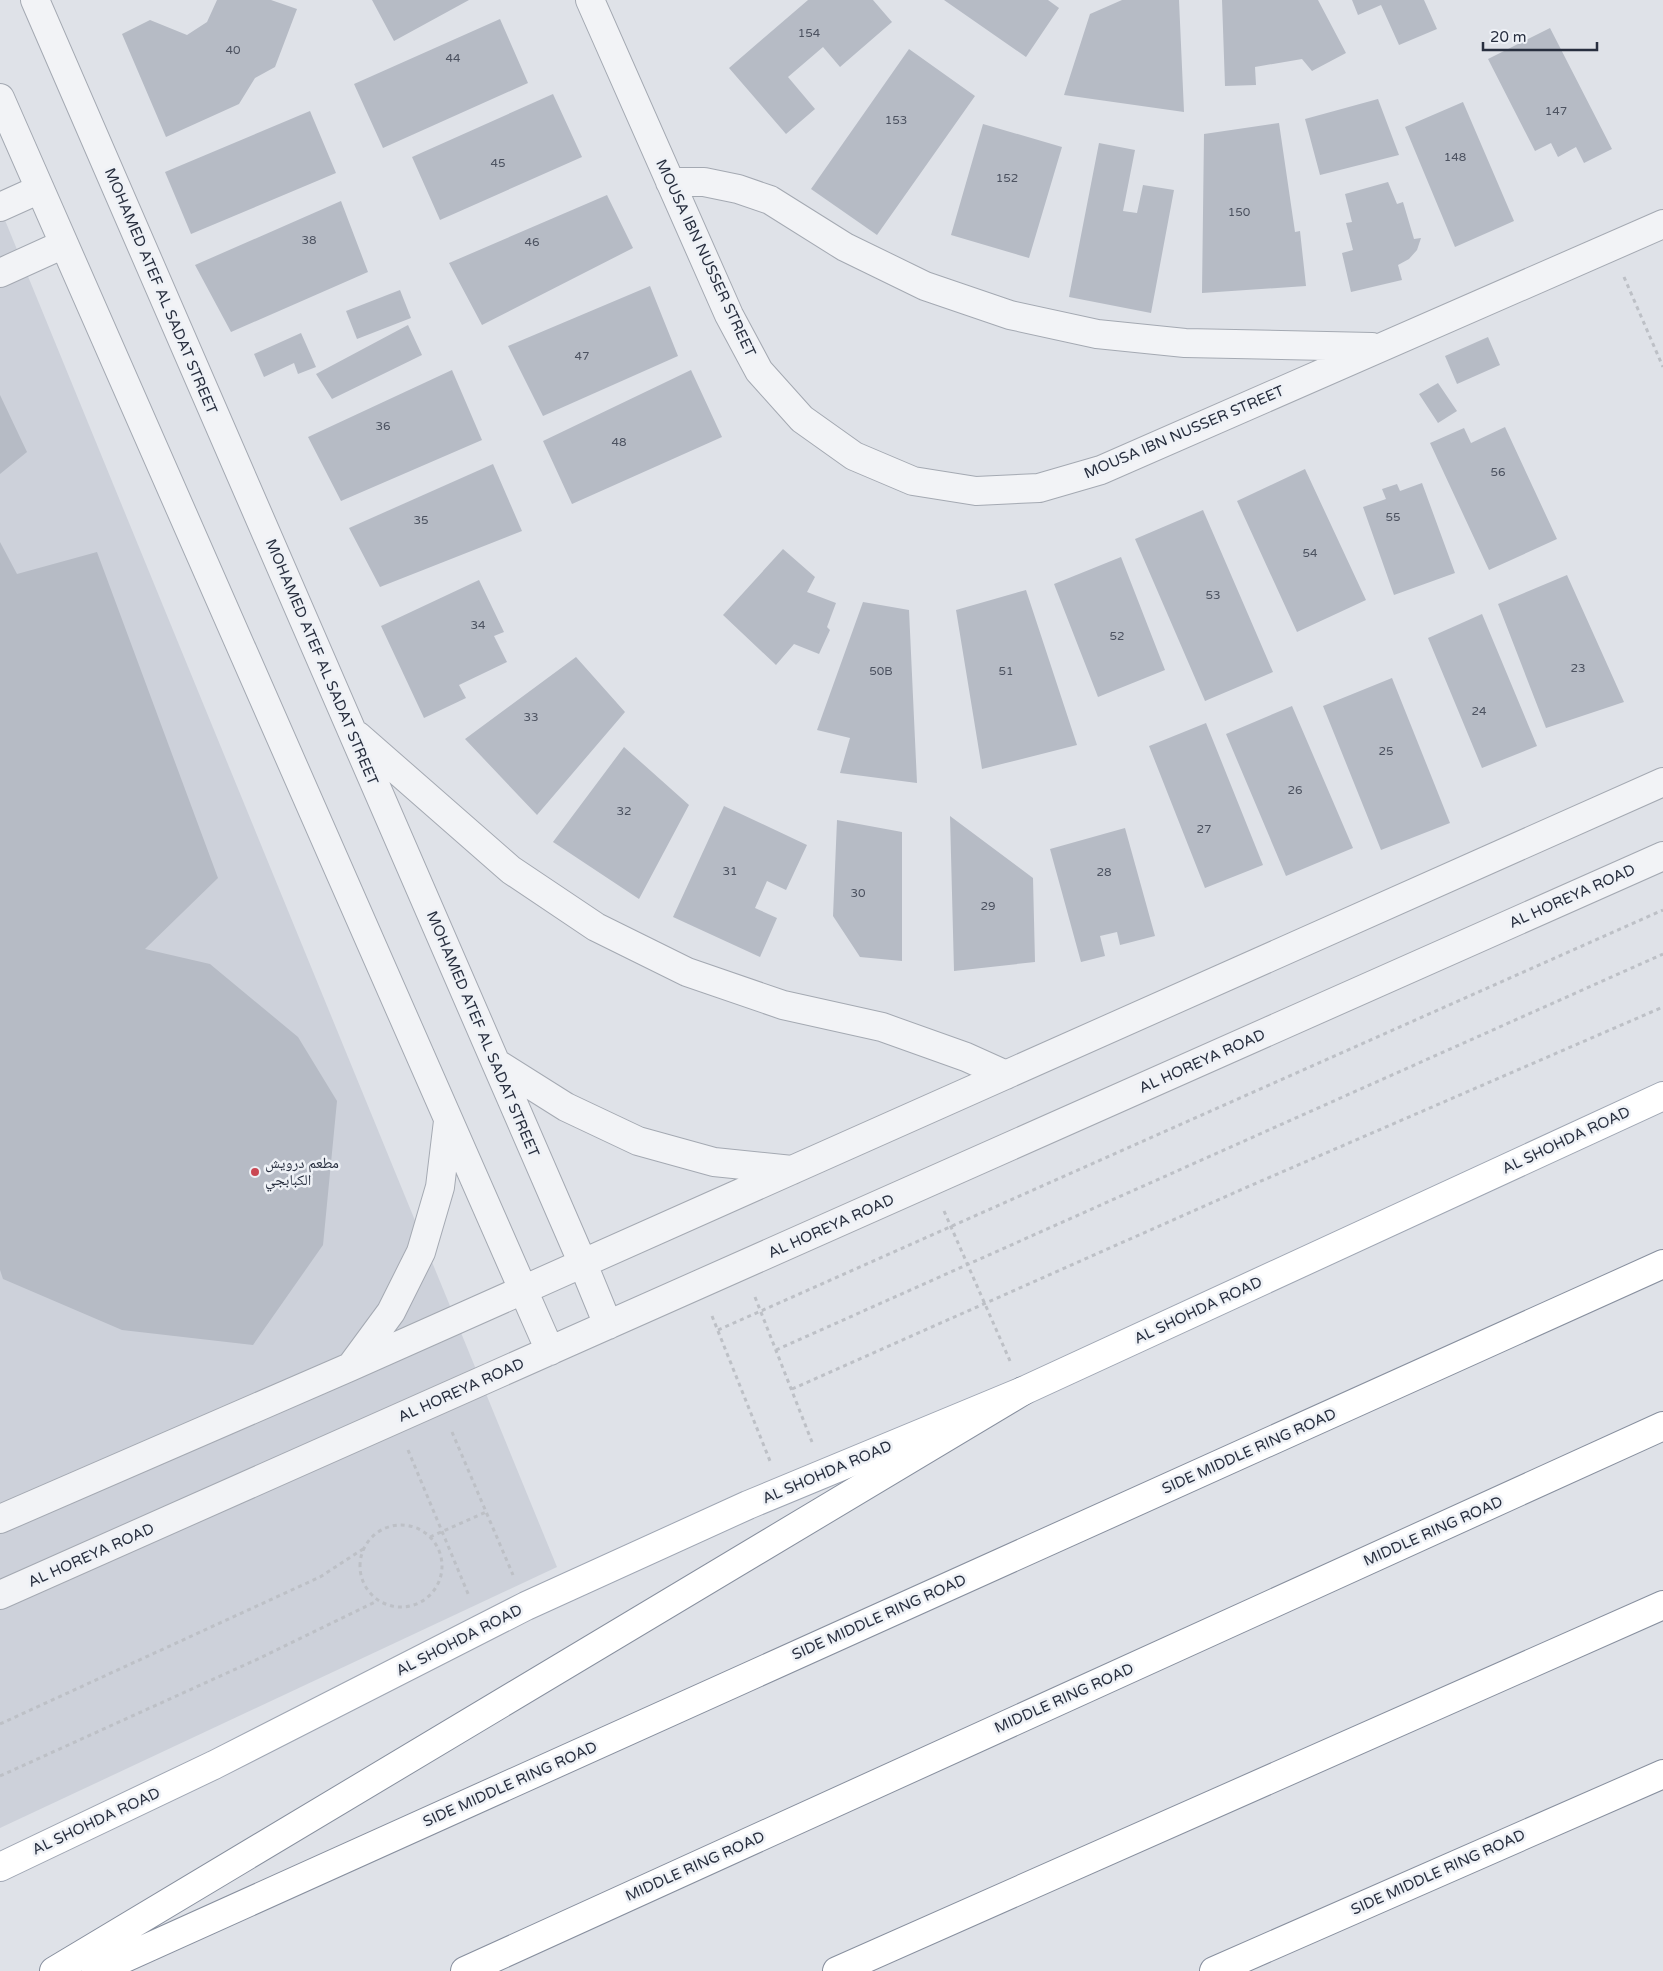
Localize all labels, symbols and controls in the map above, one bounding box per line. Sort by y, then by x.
scale bar [1483,20,1597,52]
house number: 154 [798,26,821,40]
text: 20 m [1490,28,1527,46]
house number: 40 [225,43,241,57]
house number: 44 [445,51,461,65]
house number: 147 [1545,104,1567,118]
house number: 153 [885,113,907,127]
house number: 148 [1444,150,1466,164]
house number: 45 [490,156,506,170]
street label: MOUSA IBN NUSSER STREET [652,156,760,360]
street label: MOHAMED ATEF AL SADAT STREET [101,165,221,417]
house number: 152 [996,171,1018,185]
house number: 150 [1228,205,1251,219]
house number: 38 [301,233,317,247]
house number: 46 [524,235,540,249]
house number: 47 [574,349,590,363]
street label: MOUSA IBN NUSSER STREET [1081,382,1287,482]
house number: 36 [375,419,391,433]
house number: 48 [611,435,627,449]
house number: 56 [1490,465,1506,479]
house number: 55 [1385,510,1401,524]
house number: 35 [413,513,429,527]
street label: MOHAMED ATEF AL SADAT STREET [262,536,382,788]
house number: 54 [1302,546,1318,560]
house number: 53 [1205,588,1221,602]
house number: 34 [470,618,486,632]
house number: 52 [1109,629,1125,643]
house number: 23 [1570,661,1586,675]
house number: 50B [869,664,893,678]
house number: 51 [998,664,1014,678]
house number: 24 [1471,704,1487,718]
house number: 33 [523,710,539,724]
house number: 25 [1378,744,1394,758]
house number: 26 [1287,783,1303,797]
house number: 32 [616,804,632,818]
house number: 27 [1196,822,1212,836]
street label: AL HOREYA ROAD [1506,860,1638,932]
house number: 31 [722,864,738,878]
house number: 28 [1096,865,1112,879]
house number: 30 [850,886,866,900]
house number: 29 [980,899,996,913]
street label: MOHAMED ATEF AL SADAT STREET [423,908,543,1160]
street label: AL HOREYA ROAD [1136,1025,1268,1097]
street label: AL SHOHDA ROAD [1499,1102,1633,1178]
place label: مطعم درويش الكبابجي [265,1154,339,1192]
marker: مطعم درويش الكبابجي [249,1166,261,1178]
street label: AL HOREYA ROAD [765,1190,897,1262]
street label: AL SHOHDA ROAD [1131,1272,1265,1348]
street label: AL HOREYA ROAD [395,1354,527,1426]
street label: SIDE MIDDLE RING ROAD [1159,1404,1339,1498]
street label: AL SHOHDA ROAD [759,1437,895,1507]
street label: MIDDLE RING ROAD [1360,1492,1506,1570]
street label: AL HOREYA ROAD [25,1519,157,1591]
street label: SIDE MIDDLE RING ROAD [789,1570,969,1664]
street label: AL SHOHDA ROAD [393,1600,525,1680]
street label: MIDDLE RING ROAD [991,1659,1137,1737]
street label: SIDE MIDDLE RING ROAD [420,1737,600,1831]
street label: AL SHOHDA ROAD [29,1783,163,1859]
street label: SIDE MIDDLE RING ROAD [1348,1825,1528,1919]
street label: MIDDLE RING ROAD [622,1827,768,1905]

